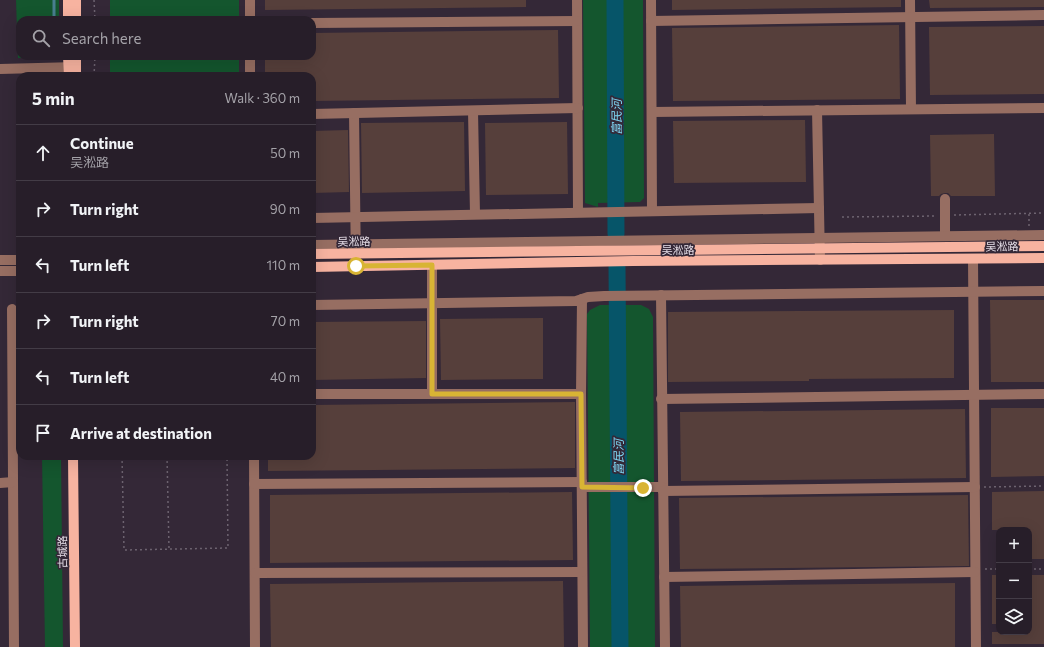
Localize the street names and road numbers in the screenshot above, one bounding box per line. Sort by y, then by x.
street label: 吴淞路 [337,234,371,248]
street label: 吴淞路 [985,239,1019,253]
street label: 吴淞路 [662,243,695,256]
street label: 古城路 [55,535,69,569]

